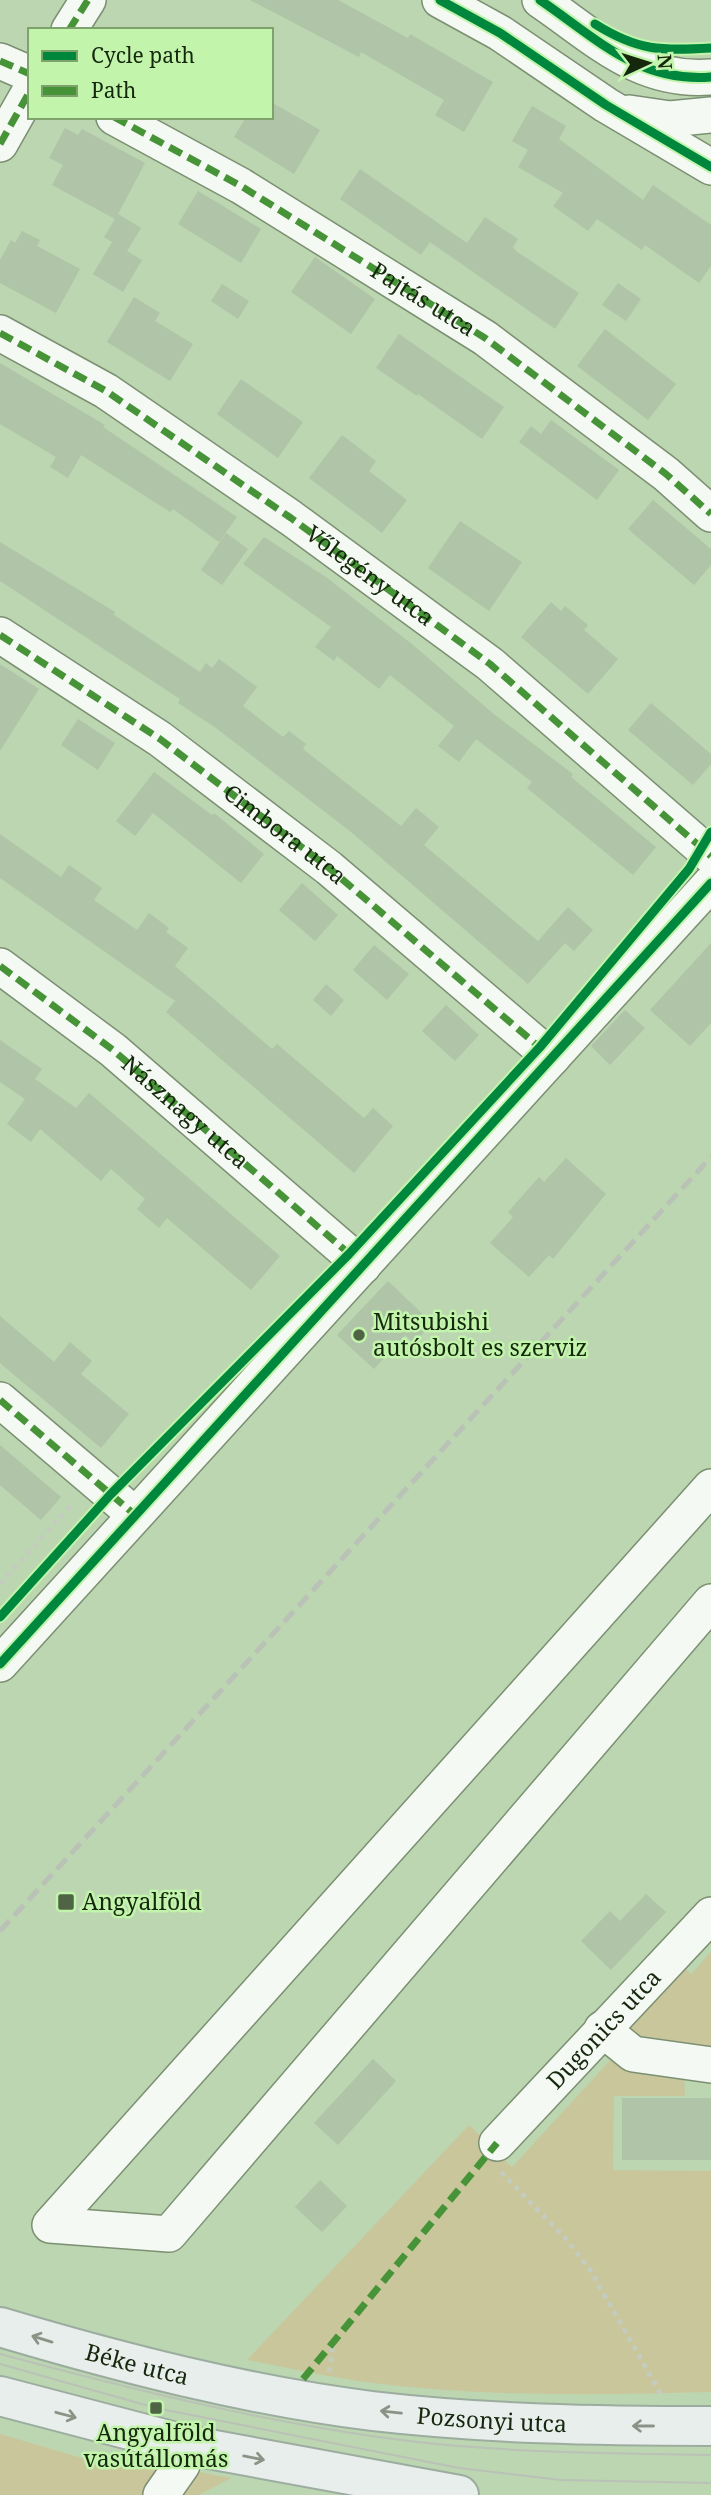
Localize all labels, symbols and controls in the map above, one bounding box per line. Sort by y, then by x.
legend [28,28,273,119]
north arrow [613,28,683,98]
text: Cycle path [91,41,195,69]
text: N [651,53,678,70]
text: Path [91,76,136,104]
street label: Pajtás utca [365,254,482,343]
street label: Vőlegény utca [300,517,441,633]
street label: Cimbora utca [217,776,354,891]
street label: Násznagy utca [115,1047,256,1175]
place label: Mitsubishi autósbolt es szerviz [373,1305,587,1363]
marker: Mitsubishi autósbolt es szerviz [351,1327,367,1343]
place label: Angyalföld [82,1885,202,1917]
marker: Angyalföld [56,1892,76,1912]
street label: Dugonics utca [539,1962,667,2096]
one-way arrow [31,2332,53,2345]
street label: Béke utca [82,2335,192,2392]
street label: Pozsonyi utca [416,2399,567,2439]
marker: Angyalföld vasútállomás [148,2400,164,2416]
one-way arrow [380,2406,403,2419]
one-way arrow [54,2409,76,2422]
place label: Angyalföld vasútállomás [84,2416,228,2474]
one-way arrow [632,2419,655,2433]
one-way arrow [242,2451,265,2465]

